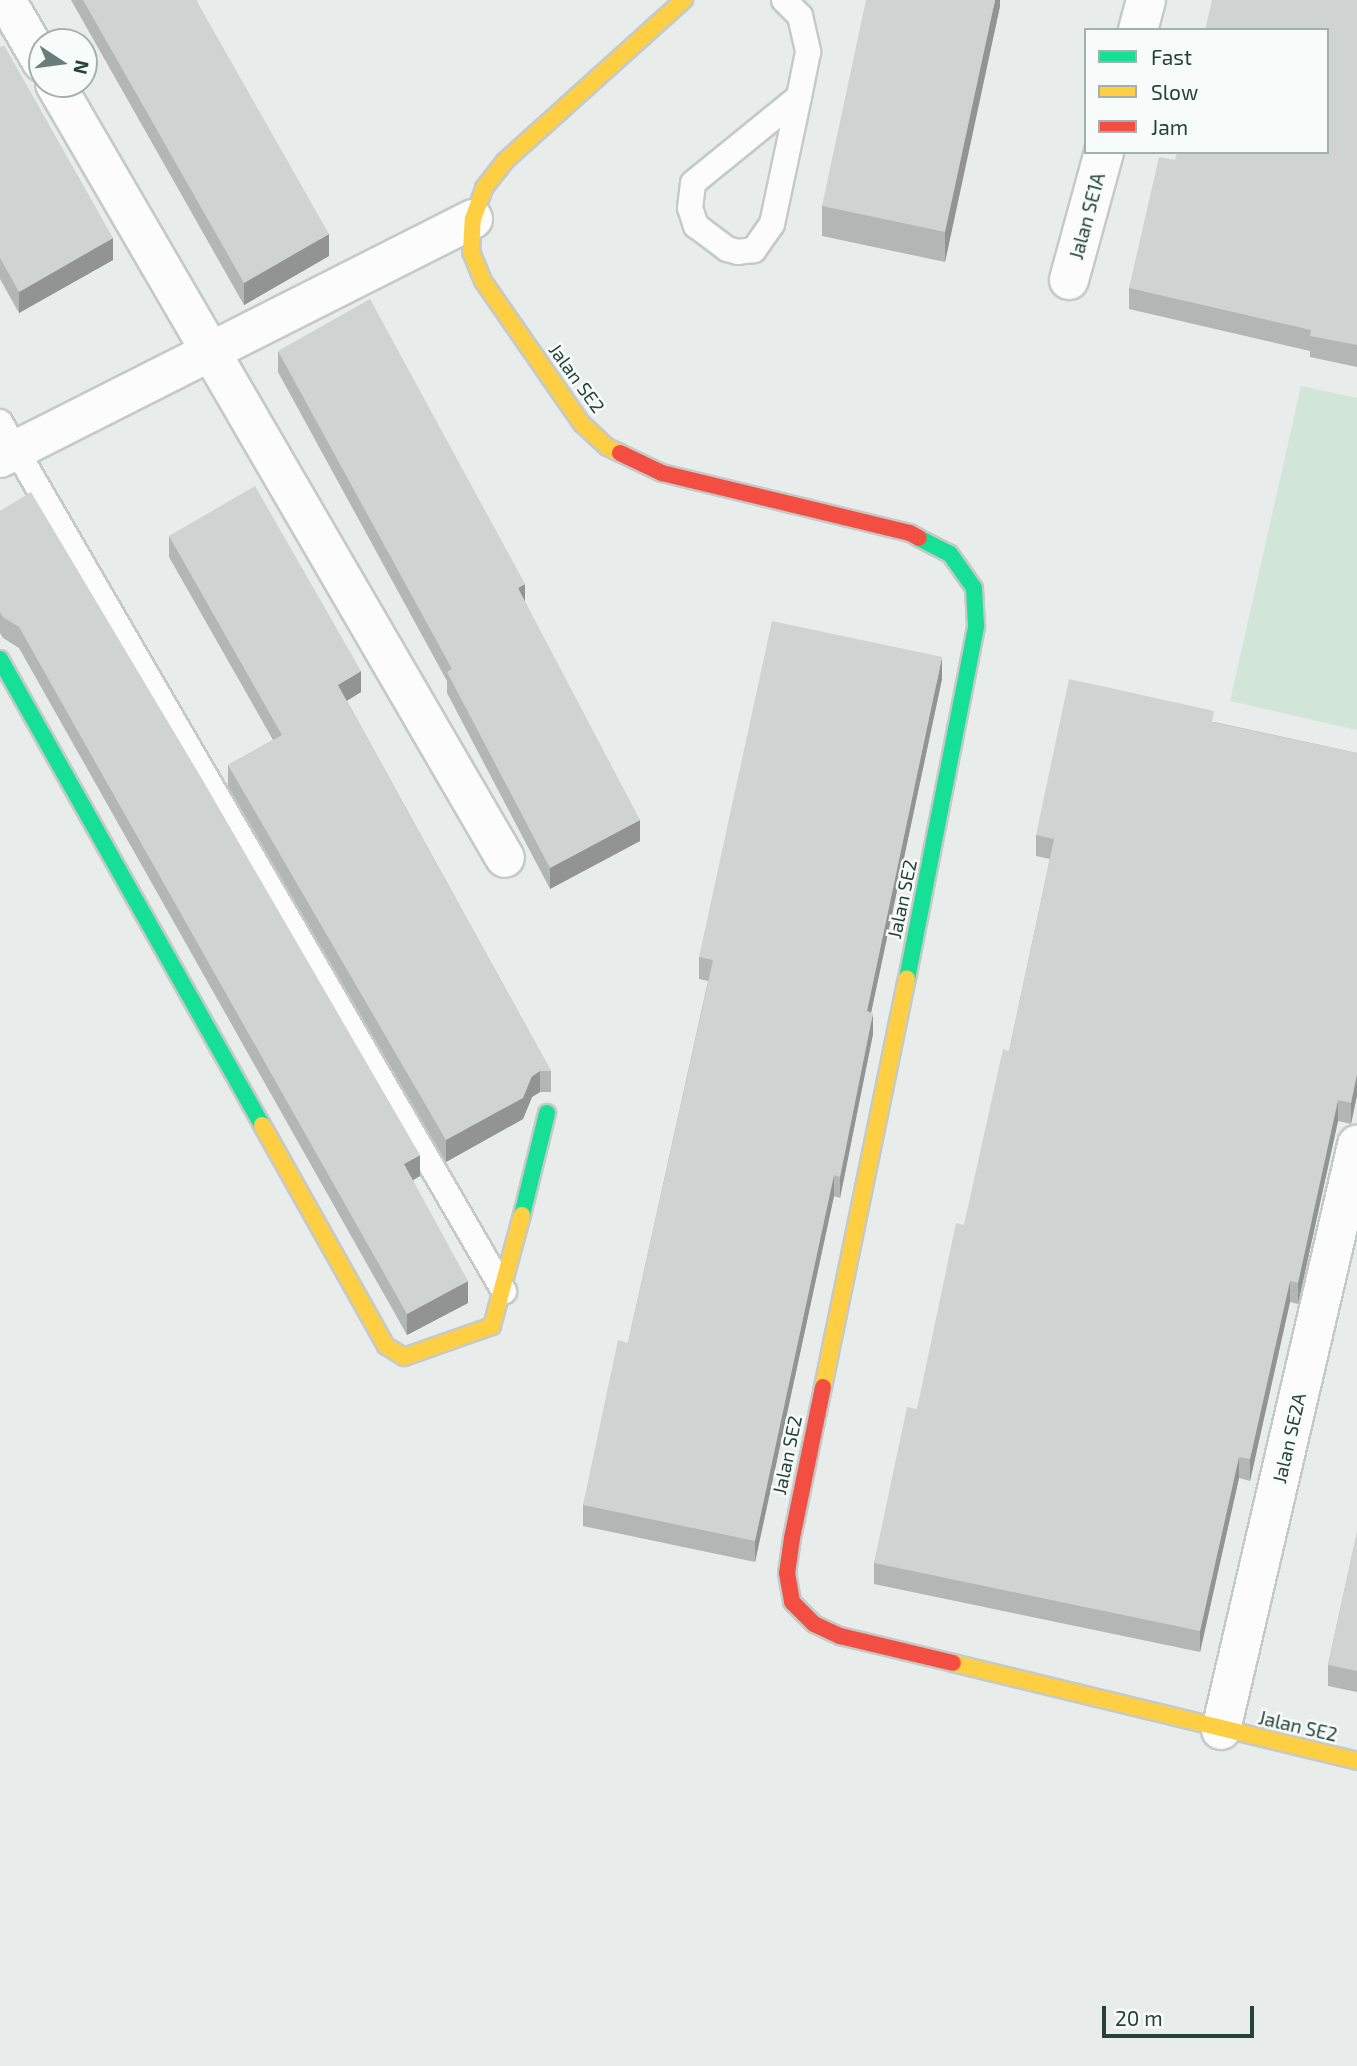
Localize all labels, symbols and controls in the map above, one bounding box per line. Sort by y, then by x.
north arrow [28,28,98,98]
legend [1084,28,1329,154]
text: Fast [1151,44,1192,69]
text: N [69,58,95,77]
text: Slow [1151,79,1198,104]
text: Jam [1151,114,1188,139]
street label: Jalan SE1A [1064,170,1110,262]
street label: Jalan SE2 [544,339,610,417]
street label: Jalan SE2 [883,857,921,941]
street label: Jalan SE2A [1268,1391,1310,1485]
street label: Jalan SE2 [768,1413,806,1497]
street label: Jalan SE2 [1256,1706,1340,1746]
scale bar [1105,1993,1257,2037]
text: 20 m [1115,2005,1163,2030]

